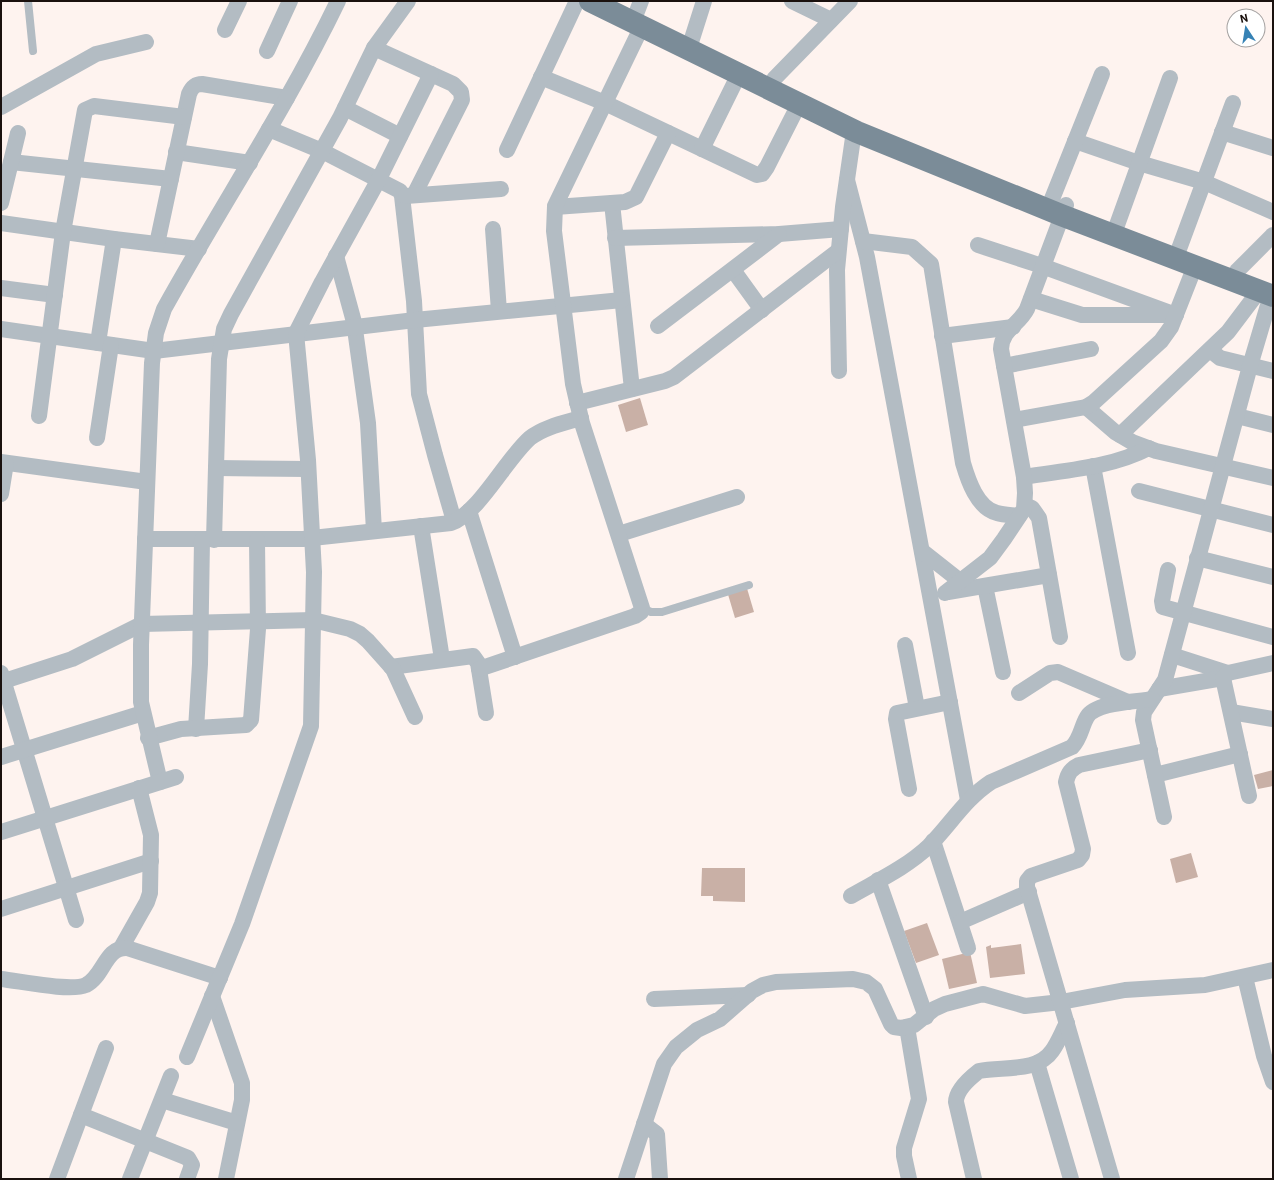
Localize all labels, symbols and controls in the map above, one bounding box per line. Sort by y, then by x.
north arrow [1226,8,1266,48]
text: N [1239,11,1249,26]

